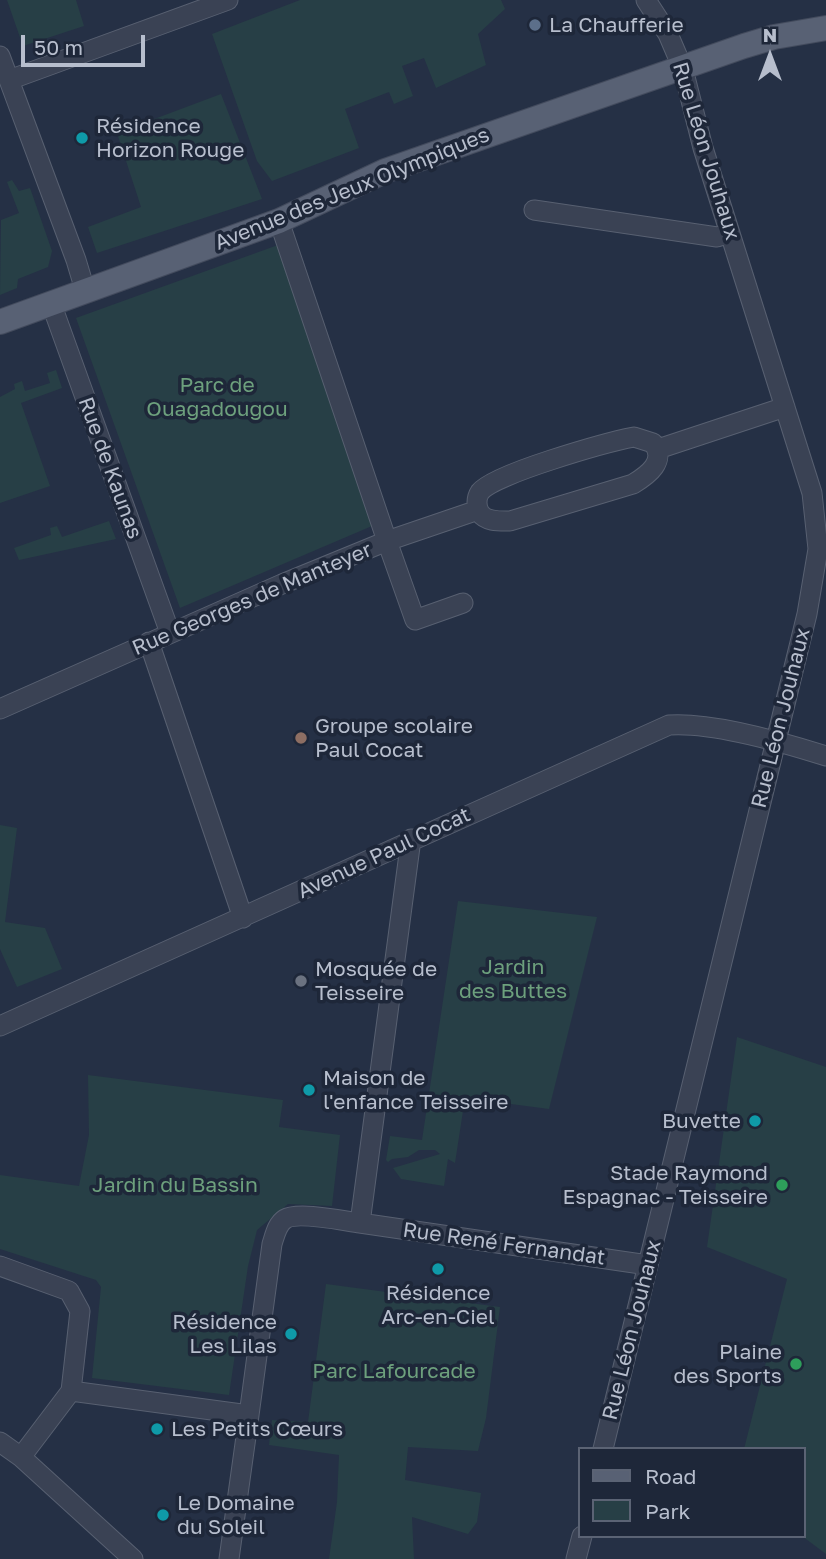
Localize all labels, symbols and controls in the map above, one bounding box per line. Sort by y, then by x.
place label: La Chaufferie [549,12,684,38]
marker: La Chaufferie [527,17,543,33]
scale bar [24,21,149,65]
north arrow [735,21,805,91]
text: N [763,23,777,46]
text: 50 m [34,34,83,60]
street label: Rue Léon Jouhaux [667,59,745,243]
place label: Résidence Horizon Rouge [96,113,244,163]
street label: Avenue des Jeux Olympiques [211,122,493,256]
marker: Résidence Horizon Rouge [74,130,90,146]
park label: Parc de Ouagadougou [146,372,288,422]
street label: Rue de Kaunas [73,394,147,542]
street label: Rue Georges de Manteyer [128,537,376,661]
street label: Rue Léon Jouhaux [746,625,816,811]
place label: Groupe scolaire Paul Cocat [315,713,473,763]
marker: Groupe scolaire Paul Cocat [293,730,309,746]
street label: Avenue Paul Cocat [294,802,474,904]
park label: Jardin des Buttes [459,954,567,1004]
place label: Mosquée de Teisseire [315,956,437,1006]
marker: Mosquée de Teisseire [293,973,309,989]
place label: Maison de l'enfance Teisseire [323,1065,508,1115]
marker: Maison de l'enfance Teisseire [301,1082,317,1098]
place label: Buvette [662,1108,741,1134]
marker: Buvette [747,1113,763,1129]
place label: Stade Raymond Espagnac - Teisseire [562,1160,768,1210]
park label: Jardin du Bassin [92,1172,258,1198]
marker: Stade Raymond Espagnac - Teisseire [774,1177,790,1193]
street label: Rue René Fernandat [401,1217,607,1271]
street label: Rue Léon Jouhaux [597,1237,667,1423]
marker: Résidence Arc-en-Ciel [430,1261,446,1277]
place label: Résidence Arc-en-Ciel [381,1280,495,1330]
place label: Résidence Les Lilas [172,1309,277,1359]
marker: Résidence Les Lilas [283,1326,299,1342]
place label: Plaine des Sports [673,1339,782,1389]
marker: Plaine des Sports [788,1356,804,1372]
park label: Parc Lafourcade [312,1358,476,1384]
place label: Les Petits Cœurs [171,1416,343,1442]
marker: Les Petits Cœurs [149,1421,165,1437]
legend [578,1447,805,1538]
text: Road [645,1463,696,1489]
place label: Le Domaine du Soleil [177,1490,295,1540]
text: Park [645,1498,690,1524]
marker: Le Domaine du Soleil [155,1507,171,1523]

